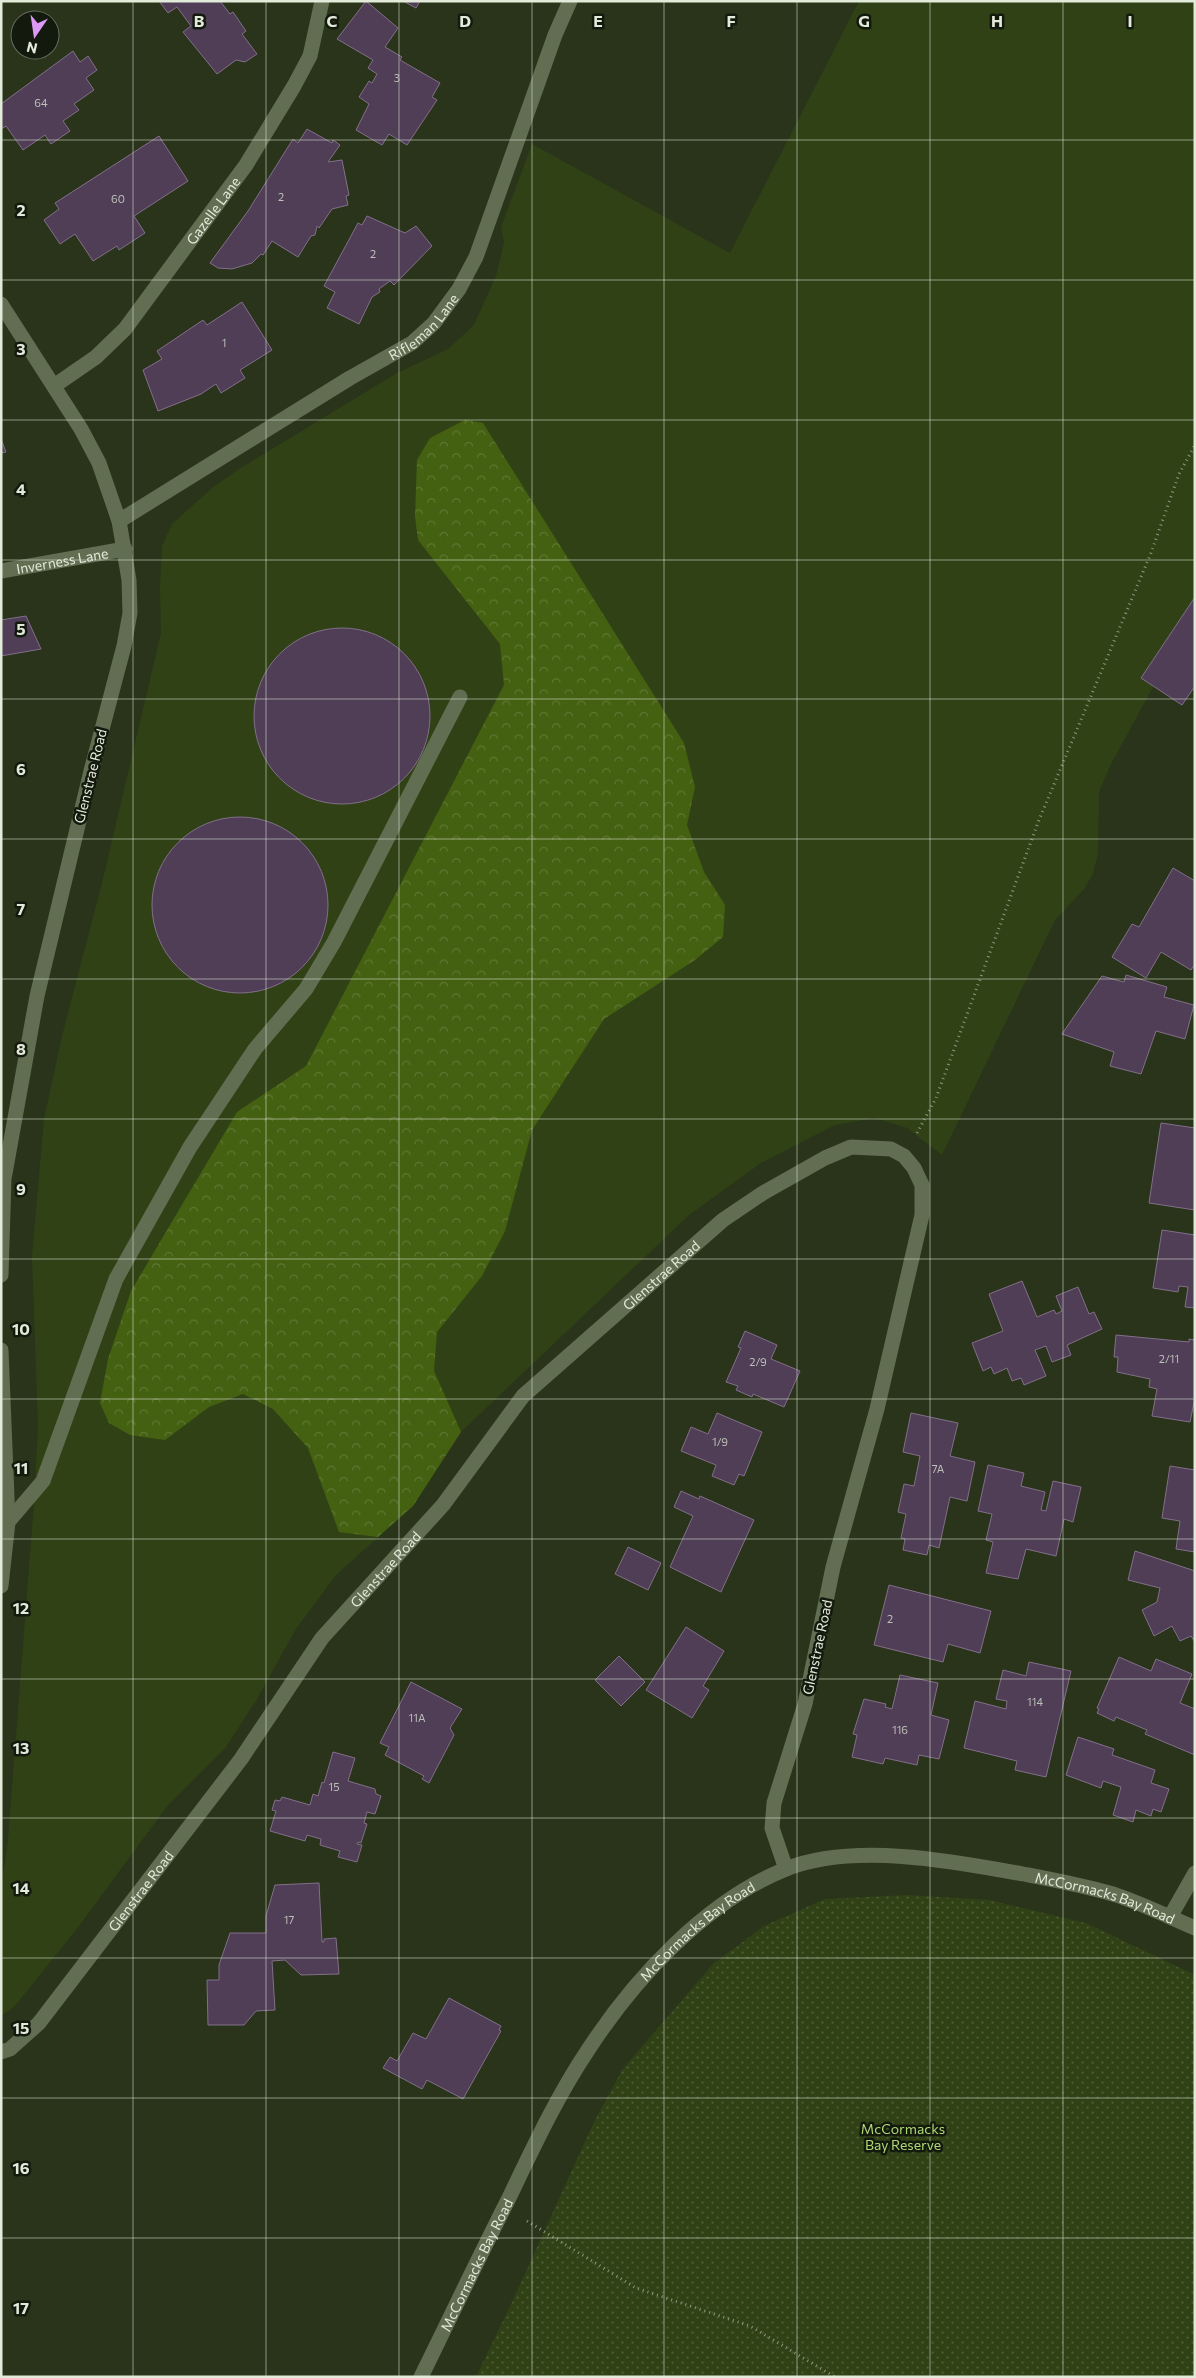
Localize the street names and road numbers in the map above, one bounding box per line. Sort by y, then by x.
street label: Gazelle Lane [182,173,243,247]
street label: Rifleman Lane [385,290,461,363]
street label: Inverness Lane [15,544,109,577]
street label: Glenstrae Road [70,727,110,825]
street label: Glenstrae Road [619,1236,703,1313]
street label: Glenstrae Road [346,1527,424,1610]
street label: Glenstrae Road [799,1598,835,1696]
street label: Glenstrae Road [104,1847,176,1934]
street label: McCormacks Bay Road [1034,1868,1178,1927]
street label: McCormacks Bay Road [636,1878,757,1984]
street label: McCormacks Bay Road [436,2196,516,2334]

